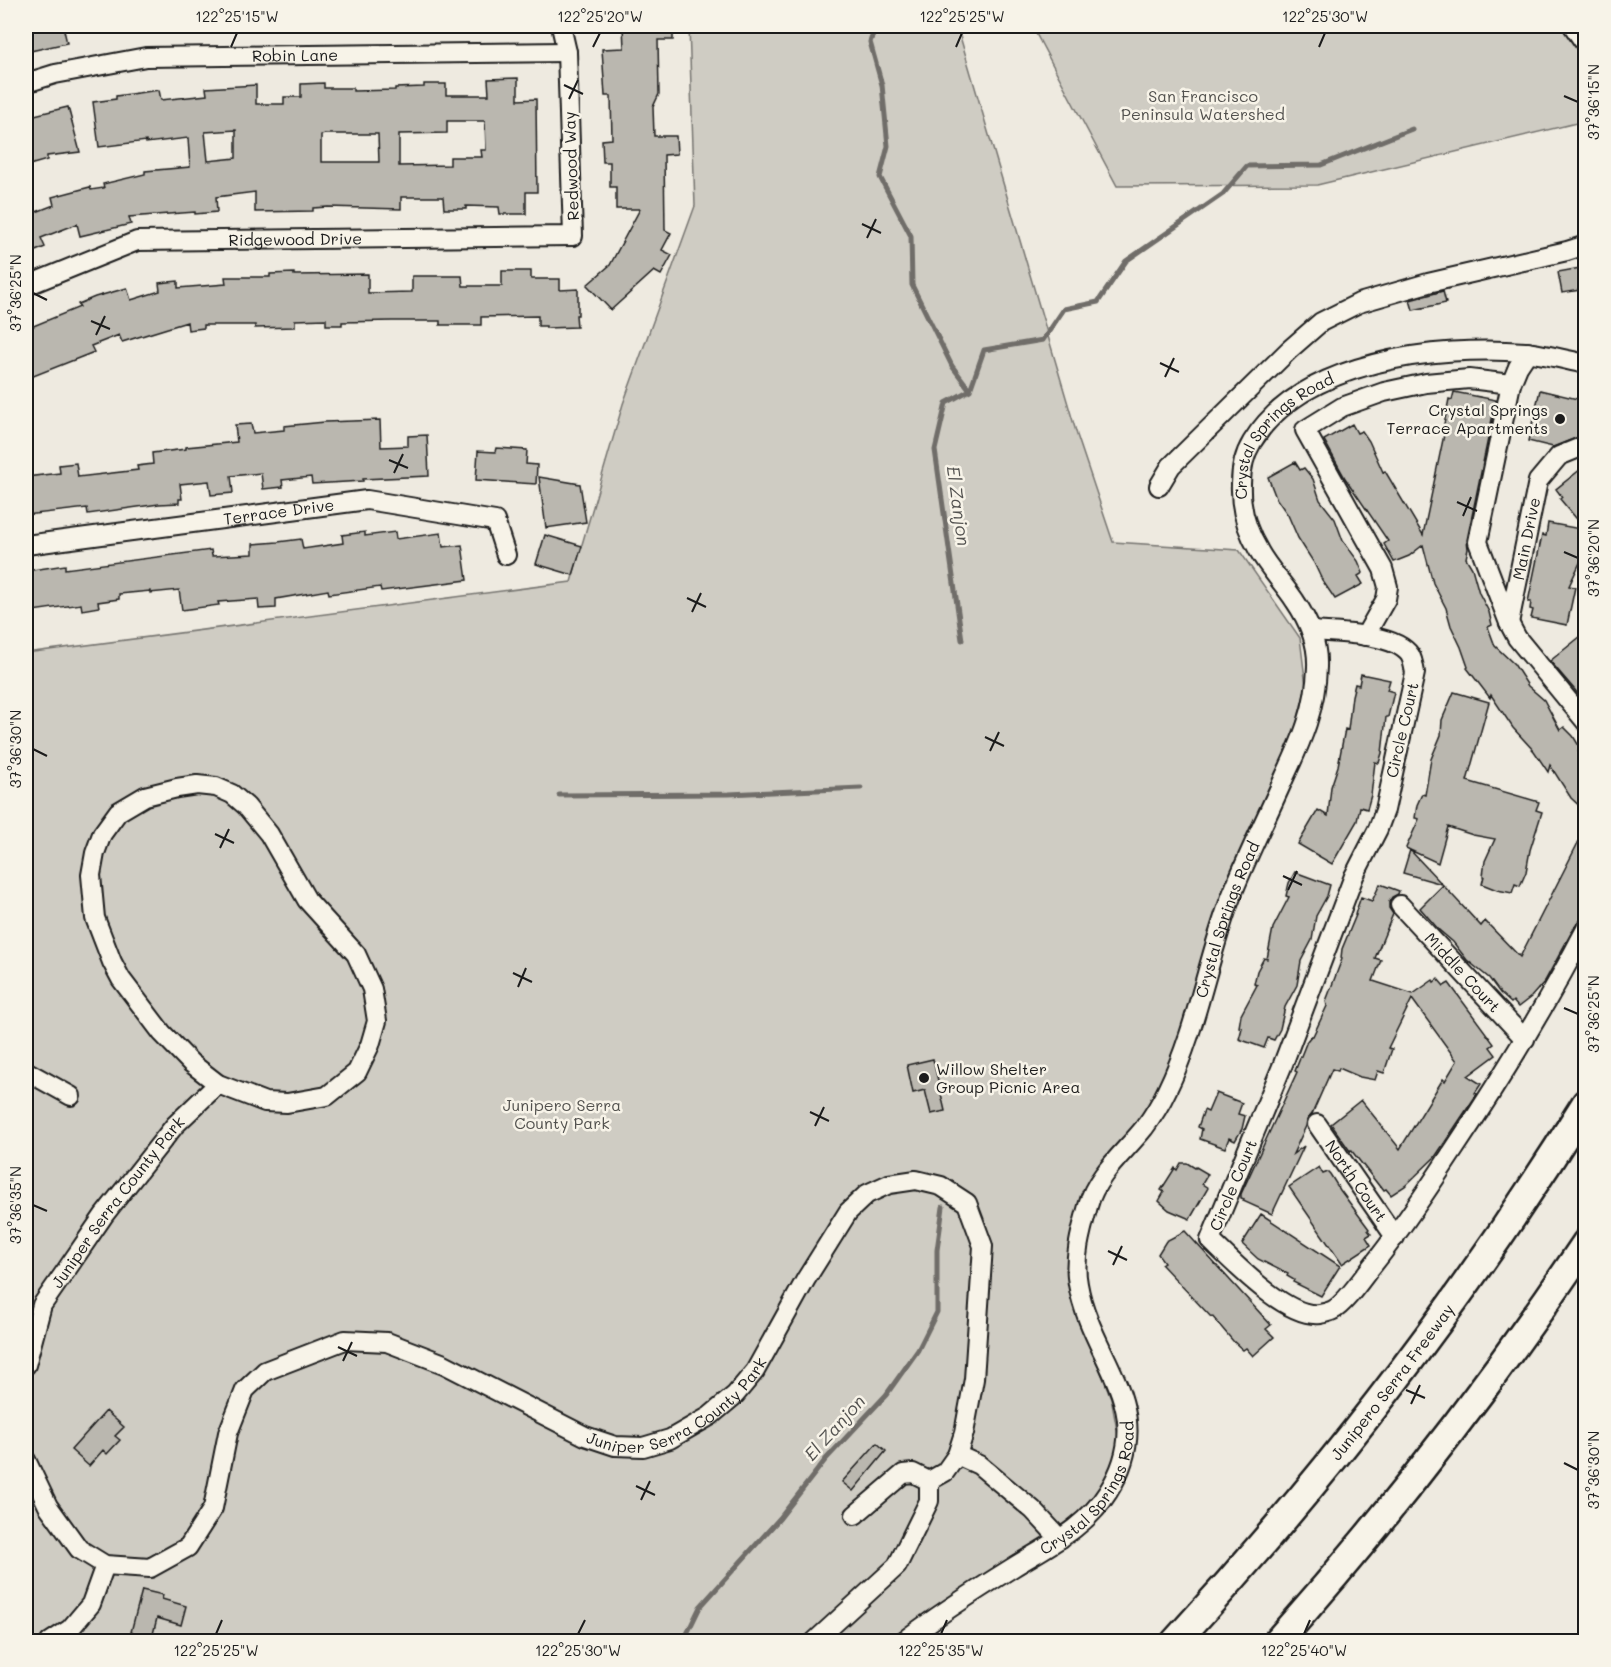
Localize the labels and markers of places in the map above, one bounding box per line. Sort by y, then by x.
place label: Crystal Springs Terrace Apartments [1386,399,1548,438]
marker: Crystal Springs Terrace Apartments [1553,412,1567,426]
place label: Willow Shelter Group Picnic Area [936,1058,1080,1097]
marker: Willow Shelter Group Picnic Area [917,1071,931,1085]

